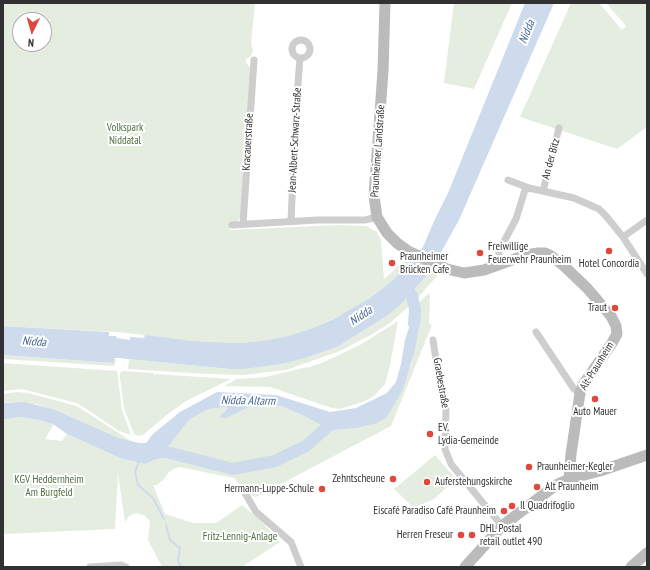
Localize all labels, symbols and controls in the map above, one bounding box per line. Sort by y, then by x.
north arrow [12,12,52,52]
water label: Nidda [516,18,538,46]
text: N [27,36,35,50]
street label: Jean-Albert-Schwarz-Straße [286,87,304,193]
street label: Praunheimer Landstraße [368,104,388,198]
street label: Kracauerstraße [240,113,256,171]
park label: Volkspark Niddatal [107,121,143,147]
street label: An der Bitz [539,137,563,181]
place label: Freiwillige Feuerwehr Praunheim [488,240,571,266]
marker: Hotel Concordia [604,246,614,256]
marker: Freiwillige Feuerwehr Praunheim [475,248,485,258]
place label: Praunheimer Brücken Cafe [400,250,449,276]
place label: Hotel Concordia [579,257,639,271]
marker: Praunheimer Brücken Cafe [387,258,397,268]
place label: Traut [588,301,607,315]
water label: Nidda [347,303,375,329]
marker: Traut [610,303,620,313]
water label: Nidda [21,334,47,350]
street label: Alt-Praunheim [577,339,617,393]
street label: Graebestraße [430,357,452,409]
water label: Nidda Altarm [221,393,275,409]
marker: Auto Mauer [590,394,600,404]
place label: Auto Mauer [573,405,617,419]
place label: EV. Lydia-Gemeinde [438,421,499,447]
marker: EV. Lydia-Gemeinde [425,429,435,439]
place label: Praunheimer-Kegler [537,460,613,474]
marker: Praunheimer-Kegler [524,462,534,472]
place label: Zehntscheune [332,472,385,486]
park label: KGV Heddernheim Am Burgfeld [14,473,84,499]
marker: Zehntscheune [388,474,398,484]
place label: Auferstehungskirche [435,475,512,489]
marker: Auferstehungskirche [422,477,432,487]
place label: Alt Praunheim [545,480,599,494]
place label: Hermann-Luppe-Schule [224,482,314,496]
marker: Alt Praunheim [532,482,542,492]
marker: Hermann-Luppe-Schule [317,484,327,494]
place label: Il Quadrifoglio [520,499,575,513]
marker: Il Quadrifoglio [507,501,517,511]
place label: Eiscafé Paradiso Café Praunheim [373,504,496,518]
marker: Eiscafé Paradiso Café Praunheim [499,506,509,516]
place label: DHL Postal retail outlet 490 [480,522,542,548]
place label: Herren Freseur [397,528,453,542]
park label: Fritz-Lennig-Anlage [203,530,277,544]
marker: Herren Freseur [456,530,466,540]
marker: DHL Postal retail outlet 490 [467,530,477,540]

